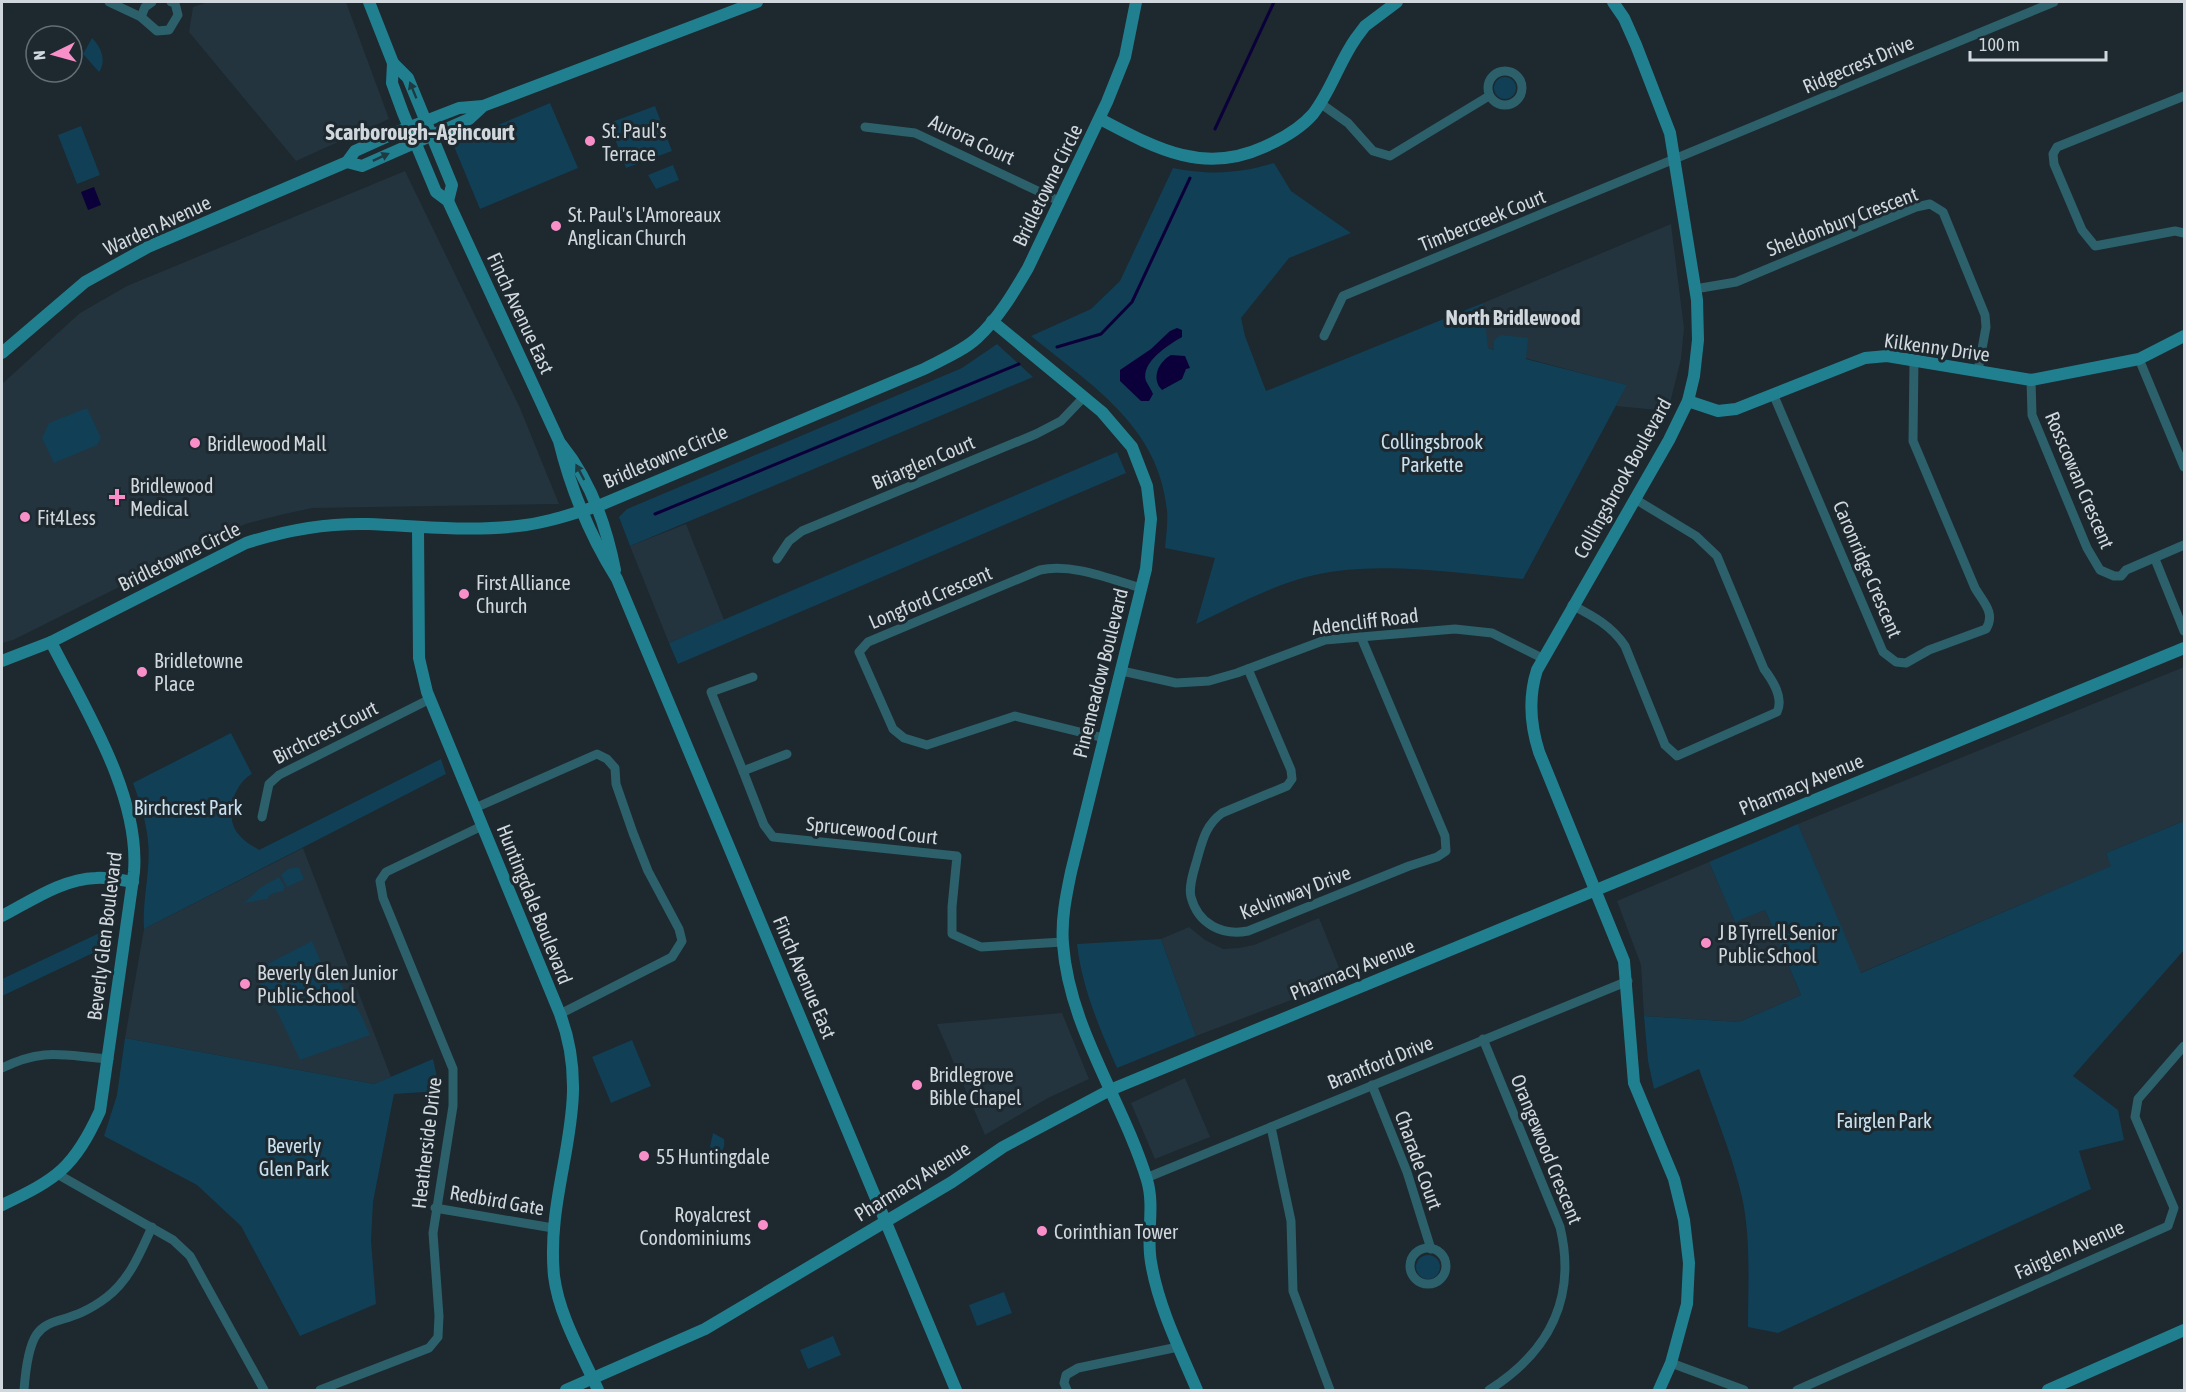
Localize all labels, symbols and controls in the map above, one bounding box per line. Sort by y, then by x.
north arrow [24,24,84,84]
scale bar [1970,24,2106,62]
street label: Ridgecrest Drive [1799,30,1917,98]
text: 100 m [1979,34,2020,55]
text: N [30,50,48,61]
one-way arrow [408,80,418,98]
street label: Aurora Court [926,109,1019,169]
district label: Scarborough–Agincourt [326,119,515,145]
place label: St. Paul's Terrace [602,119,666,165]
street label: Bridletowne Circle [1008,120,1086,250]
marker: St. Paul's Terrace [583,134,597,148]
one-way arrow [373,153,390,162]
street label: Sheldonbury Crescent [1763,182,1921,260]
street label: Timbercreek Court [1415,184,1549,256]
street label: Warden Avenue [100,190,214,260]
place label: St. Paul's L'Amoreaux Anglican Church [568,203,721,249]
marker: St. Paul's L'Amoreaux Anglican Church [549,219,563,233]
street label: Finch Avenue East [483,249,559,377]
district label: North Bridlewood [1446,305,1581,329]
street label: Kilkenny Drive [1883,328,1991,366]
street label: Collingsbrook Boulevard [1568,394,1676,562]
street label: Rosscowan Crescent [2041,408,2119,552]
street label: Bridletowne Circle [599,419,731,493]
street label: Briarglen Court [868,430,978,494]
park label: Collingsbrook Parkette [1381,430,1483,476]
place label: Bridlewood Mall [207,432,327,455]
marker: Bridlewood Mall [188,436,202,450]
one-way arrow [575,463,585,480]
place label: Bridlewood Medical [130,474,213,520]
marker: Bridlewood Medical [108,488,126,506]
street label: Caronridge Crescent [1829,497,1907,641]
place label: Fit4Less [37,506,96,529]
marker: Fit4Less [18,510,32,524]
street label: Bridletowne Circle [114,517,244,595]
street label: Longford Crescent [865,561,995,633]
place label: First Alliance Church [476,571,571,617]
street label: Pinemeadow Boulevard [1068,586,1132,760]
marker: First Alliance Church [457,587,471,601]
street label: Adencliff Road [1310,603,1420,639]
place label: Bridletowne Place [154,649,243,695]
marker: Bridletowne Place [135,665,149,679]
street label: Birchcrest Court [269,696,381,768]
street label: Pharmacy Avenue [1735,749,1867,819]
park label: Birchcrest Park [134,796,242,819]
street label: Sprucewood Court [805,812,939,848]
street label: Huntingdale Boulevard [492,821,578,987]
street label: Beverly Glen Boulevard [82,850,126,1022]
street label: Kelvinway Drive [1236,860,1354,924]
street label: Finch Avenue East [769,912,841,1042]
place label: J B Tyrrell Senior Public School [1718,921,1838,967]
street label: Pharmacy Avenue [1286,934,1418,1004]
marker: J B Tyrrell Senior Public School [1699,936,1713,950]
place label: Beverly Glen Junior Public School [257,961,398,1007]
marker: Beverly Glen Junior Public School [238,977,252,991]
street label: Brantford Drive [1324,1030,1436,1094]
place label: Bridlegrove Bible Chapel [929,1063,1022,1109]
street label: Orangewood Crescent [1507,1071,1588,1227]
street label: Heatherside Drive [407,1076,445,1210]
marker: Bridlegrove Bible Chapel [910,1078,924,1092]
street label: Charade Court [1390,1107,1448,1213]
park label: Fairglen Park [1836,1109,1932,1132]
park label: Beverly Glen Park [259,1134,330,1180]
street label: Pharmacy Avenue [850,1136,974,1226]
place label: 55 Huntingdale [656,1145,770,1168]
marker: 55 Huntingdale [637,1149,651,1163]
street label: Redbird Gate [448,1180,546,1220]
place label: Royalcrest Condominiums [640,1203,751,1249]
street label: Fairglen Avenue [2011,1215,2127,1283]
marker: Royalcrest Condominiums [756,1218,770,1232]
place label: Corinthian Tower [1054,1220,1179,1243]
marker: Corinthian Tower [1035,1224,1049,1238]

